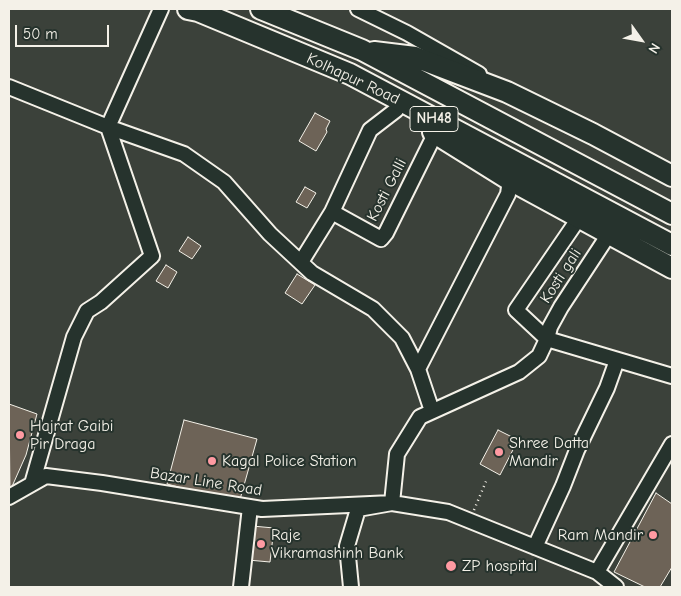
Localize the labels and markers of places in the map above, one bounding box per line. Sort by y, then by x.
place label: Hajrat Gaibi Pir Draga [30,416,113,454]
marker: Hajrat Gaibi Pir Draga [14,429,26,441]
place label: Shree Datta Mandir [509,433,589,471]
marker: Shree Datta Mandir [493,446,505,458]
place label: Kagal Police Station [222,451,356,471]
marker: Kagal Police Station [206,455,218,467]
place label: Raje Vikramashinh Bank [271,525,403,563]
place label: Ram Mandir [558,525,643,545]
marker: Ram Mandir [647,529,659,541]
marker: Raje Vikramashinh Bank [255,538,267,550]
place label: ZP hospital [462,556,537,576]
marker: ZP hospital [444,559,458,573]

